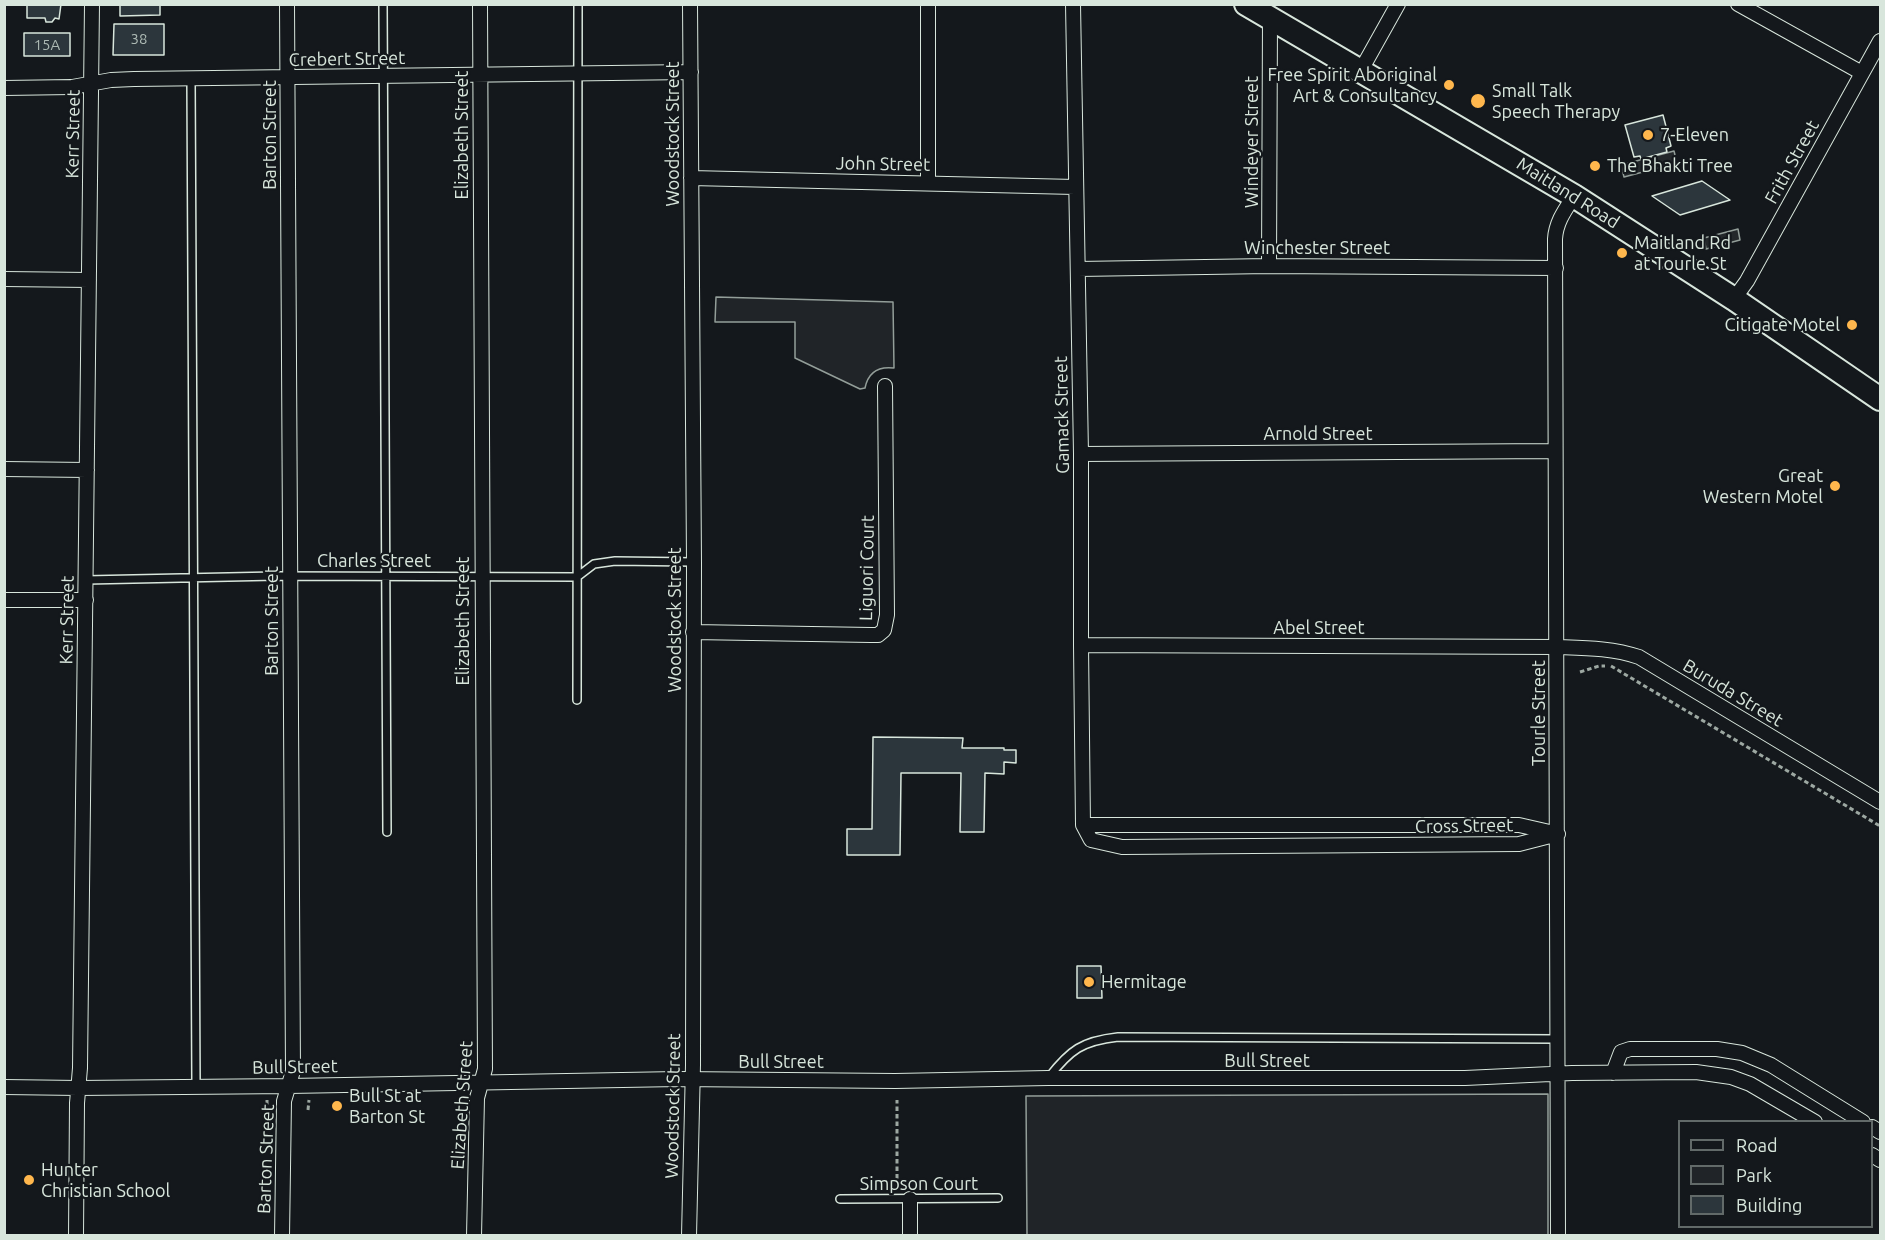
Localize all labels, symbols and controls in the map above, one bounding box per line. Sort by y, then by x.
house number: 38 [131,30,147,48]
house number: 15A [34,36,60,54]
street label: Crebert Street [289,47,405,71]
street label: Woodstock Street [662,61,684,207]
place label: Free Spirit Aboriginal Art & Consultancy [1267,64,1437,106]
street label: Elizabeth Street [451,71,473,199]
street label: Windeyer Street [1241,76,1263,208]
marker: Free Spirit Aboriginal Art & Consultancy [1442,78,1456,92]
street label: Barton Street [259,80,281,190]
place label: Small Talk Speech Therapy [1492,80,1620,122]
street label: Kerr Street [61,89,85,179]
marker: Small Talk Speech Therapy [1469,92,1487,110]
street label: Frith Street [1760,116,1824,208]
place label: 7-Eleven [1660,124,1729,146]
marker: 7-Eleven [1641,128,1655,142]
street label: John Street [836,152,930,176]
street label: Maitland Road [1513,153,1623,233]
place label: The Bhakti Tree [1607,155,1733,177]
marker: The Bhakti Tree [1588,159,1602,173]
place label: Maitland Rd at Tourle St [1634,232,1731,274]
street label: Winchester Street [1244,237,1390,259]
marker: Maitland Rd at Tourle St [1615,246,1629,260]
place label: Citigate Motel [1725,314,1840,336]
marker: Citigate Motel [1845,318,1859,332]
street label: Gamack Street [1050,356,1074,474]
street label: Arnold Street [1264,423,1372,445]
place label: Great Western Motel [1703,465,1823,508]
marker: Great Western Motel [1828,479,1842,493]
street label: Liguori Court [855,515,879,621]
street label: Woodstock Street [664,547,686,693]
street label: Charles Street [317,550,431,572]
street label: Elizabeth Street [452,557,474,685]
street label: Barton Street [261,566,283,676]
street label: Kerr Street [55,575,79,665]
street label: Abel Street [1273,617,1365,639]
street label: Buruda Street [1679,655,1787,731]
street label: Tourle Street [1528,660,1550,766]
street label: Cross Street [1415,814,1513,838]
place label: Hermitage [1101,971,1187,993]
marker: Hermitage [1082,975,1096,989]
street label: Woodstock Street [661,1033,685,1179]
street label: Elizabeth Street [447,1040,477,1170]
street label: Bull Street [1224,1050,1310,1072]
street label: Bull Street [738,1051,824,1073]
street label: Bull Street [252,1055,338,1079]
place label: Bull St at Barton St [349,1085,425,1128]
marker: Bull St at Barton St [330,1099,344,1113]
street label: Barton Street [253,1104,279,1214]
legend [1678,1120,1873,1228]
text: Road [1736,1135,1778,1155]
place label: Hunter Christian School [41,1159,170,1202]
text: Park [1736,1165,1772,1185]
marker: Hunter Christian School [22,1173,36,1187]
street label: Simpson Court [860,1173,978,1195]
text: Building [1736,1195,1802,1215]

